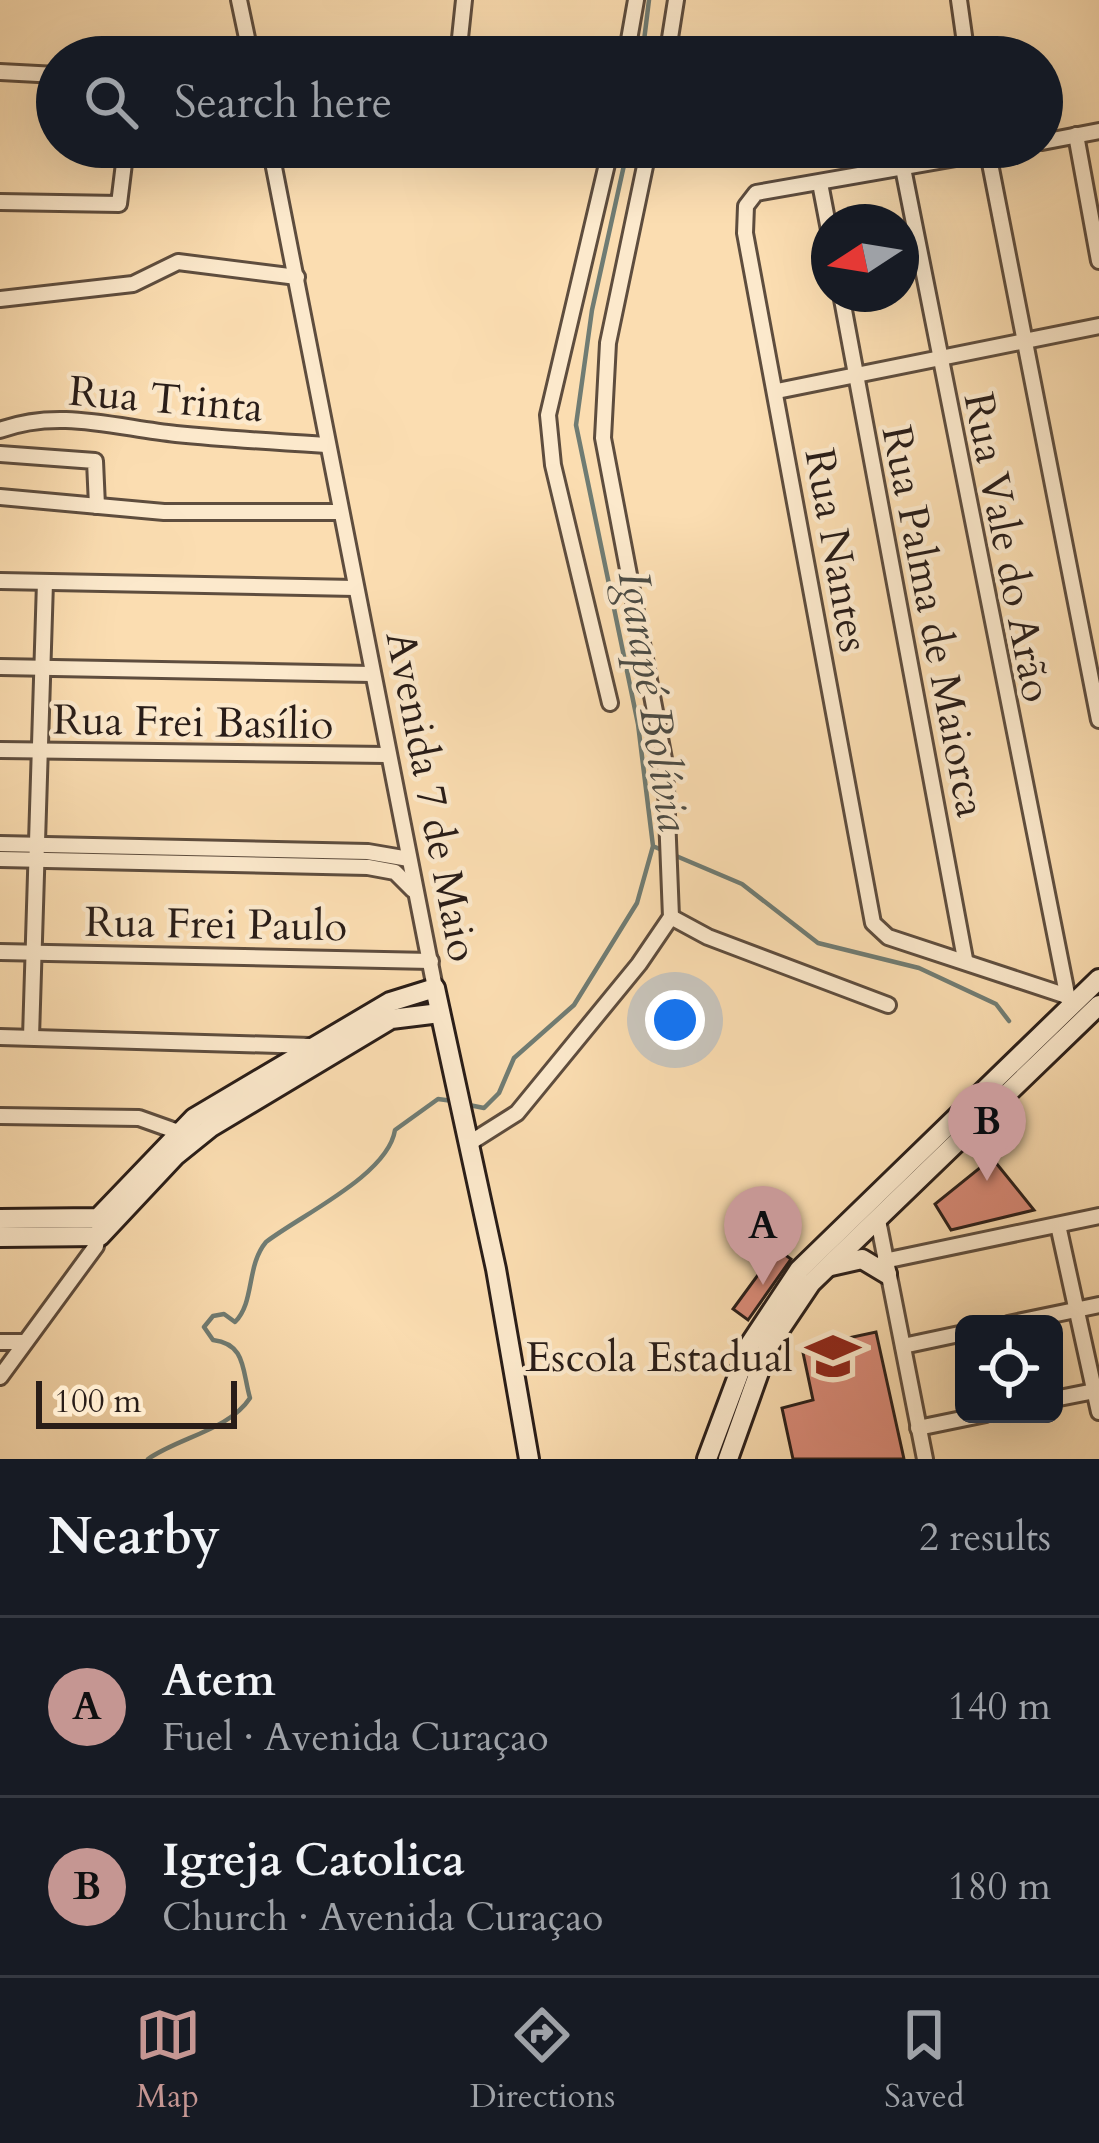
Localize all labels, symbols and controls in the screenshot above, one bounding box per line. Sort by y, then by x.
search box [36,36,1063,168]
icon: search [78,69,144,135]
text: Search here [174,72,392,133]
north arrow [811,204,919,312]
street label: Rua Trinta [66,363,265,436]
street label: Rua Vale do Arão [950,388,1065,707]
street label: Rua Palma de Maiorca [868,421,999,822]
street label: Rua Nantes [791,444,882,657]
water label: Igarapé Bolívia [603,566,704,836]
street label: Avenida 7 de Maio [372,626,492,966]
street label: Rua Frei Basílio [52,692,334,753]
street label: Rua Frei Paulo [84,894,348,955]
your location [645,990,705,1050]
pin: B [948,1082,1026,1181]
pin: A [724,1186,802,1285]
map controls [955,1315,1063,1423]
button: locate [955,1315,1063,1423]
school or university icon: Escola Estadual [804,1327,862,1385]
place label: Escola Estadual [525,1329,793,1386]
scale bar [36,1375,237,1428]
text: 100 m [54,1379,141,1424]
text: Nearby [48,1502,220,1572]
text: 2 results [919,1511,1051,1564]
text: Atem [162,1650,275,1711]
text: A [72,1680,102,1733]
text: 140 m [948,1680,1051,1733]
text: Fuel · Avenida Curaçao [162,1711,549,1764]
text: Igreja Catolica [162,1830,465,1891]
text: B [73,1860,101,1913]
text: 180 m [948,1860,1051,1913]
text: Church · Avenida Curaçao [162,1891,603,1944]
tab: Map [135,2002,201,2119]
tab: Directions [470,2002,615,2119]
tab: Saved [884,2002,964,2119]

